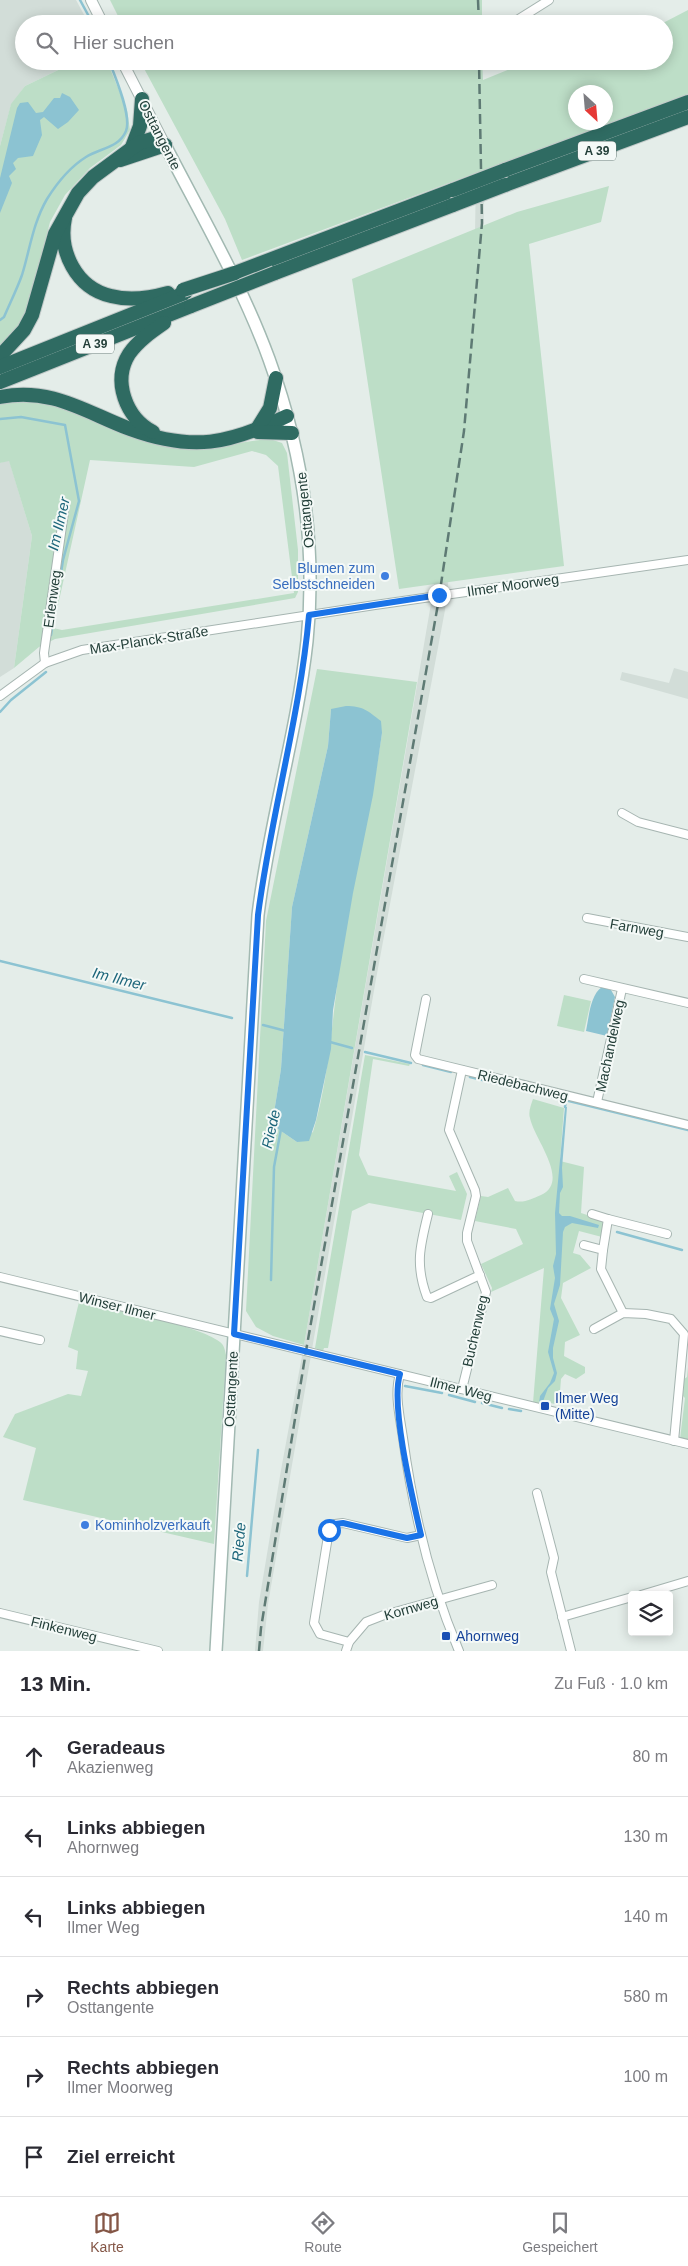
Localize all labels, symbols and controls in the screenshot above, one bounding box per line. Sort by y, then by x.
search box [15,15,673,70]
icon: search [33,29,61,57]
text: Hier suchen [73,32,174,53]
north arrow [568,85,613,130]
street label: Osttangente [136,97,185,173]
road number: A 39 [578,142,616,160]
road number: A 39 [76,334,114,354]
street label: Osttangente [293,471,317,549]
water label: Im Ilmer [44,495,73,552]
place label: Blumen zum Selbstschneiden [272,560,375,592]
street label: Erlenweg [40,569,64,629]
marker: Blumen zum Selbstschneiden [379,570,391,582]
street label: Ilmer Moorweg [466,571,560,599]
route end [428,584,451,607]
street label: Max-Planck-Straße [89,623,210,657]
street label: Farnweg [609,915,665,941]
water label: Im Ilmer [91,964,148,994]
street label: Machandelweg [592,998,628,1094]
street label: Riedebachweg [476,1066,570,1104]
water label: Riede [258,1108,283,1150]
street label: Winser Ilmer [77,1289,157,1323]
street label: Buchenweg [459,1294,491,1368]
street label: Osttangente [221,1350,241,1428]
street label: Ilmer Weg [428,1374,494,1404]
place label: Ilmer Weg (Mitte) [555,1390,619,1422]
marker: Ilmer Weg (Mitte) [539,1400,551,1412]
place label: Kominholzverkauft [95,1517,210,1533]
marker: Kominholzverkauft [79,1519,91,1531]
route start [318,1519,341,1542]
water label: Riede [228,1522,249,1562]
map controls [628,1591,673,1636]
button: layers [628,1591,673,1636]
street label: Kornweg [382,1593,440,1623]
street label: Finkenweg [29,1613,99,1645]
place label: Ahornweg [456,1628,519,1644]
marker: Ahornweg [440,1630,452,1642]
text: 13 Min. [20,1672,91,1695]
text: Zu Fuß · 1.0 km [554,1675,668,1692]
text: Geradeaus [67,1737,165,1758]
icon: ahead [20,1743,48,1771]
text: 80 m [632,1748,668,1765]
text: Akazienweg [67,1759,153,1776]
text: Links abbiegen [67,1817,205,1838]
icon: left [20,1823,48,1851]
text: 130 m [624,1828,668,1845]
text: Ahornweg [67,1839,139,1856]
text: Links abbiegen [67,1897,205,1918]
icon: left [20,1903,48,1931]
text: 140 m [624,1908,668,1925]
text: Ilmer Weg [67,1919,140,1936]
text: Rechts abbiegen [67,1977,219,1998]
icon: right [20,1983,48,2011]
text: 580 m [624,1988,668,2005]
text: Osttangente [67,1999,154,2016]
text: Rechts abbiegen [67,2057,219,2078]
icon: right [20,2063,48,2091]
text: 100 m [624,2068,668,2085]
text: Ilmer Moorweg [67,2079,173,2096]
icon: arrive [20,2143,48,2171]
text: Ziel erreicht [67,2146,175,2167]
tab: Karte [90,2209,124,2255]
tab: Route [304,2209,342,2255]
tab: Gespeichert [522,2209,598,2255]

